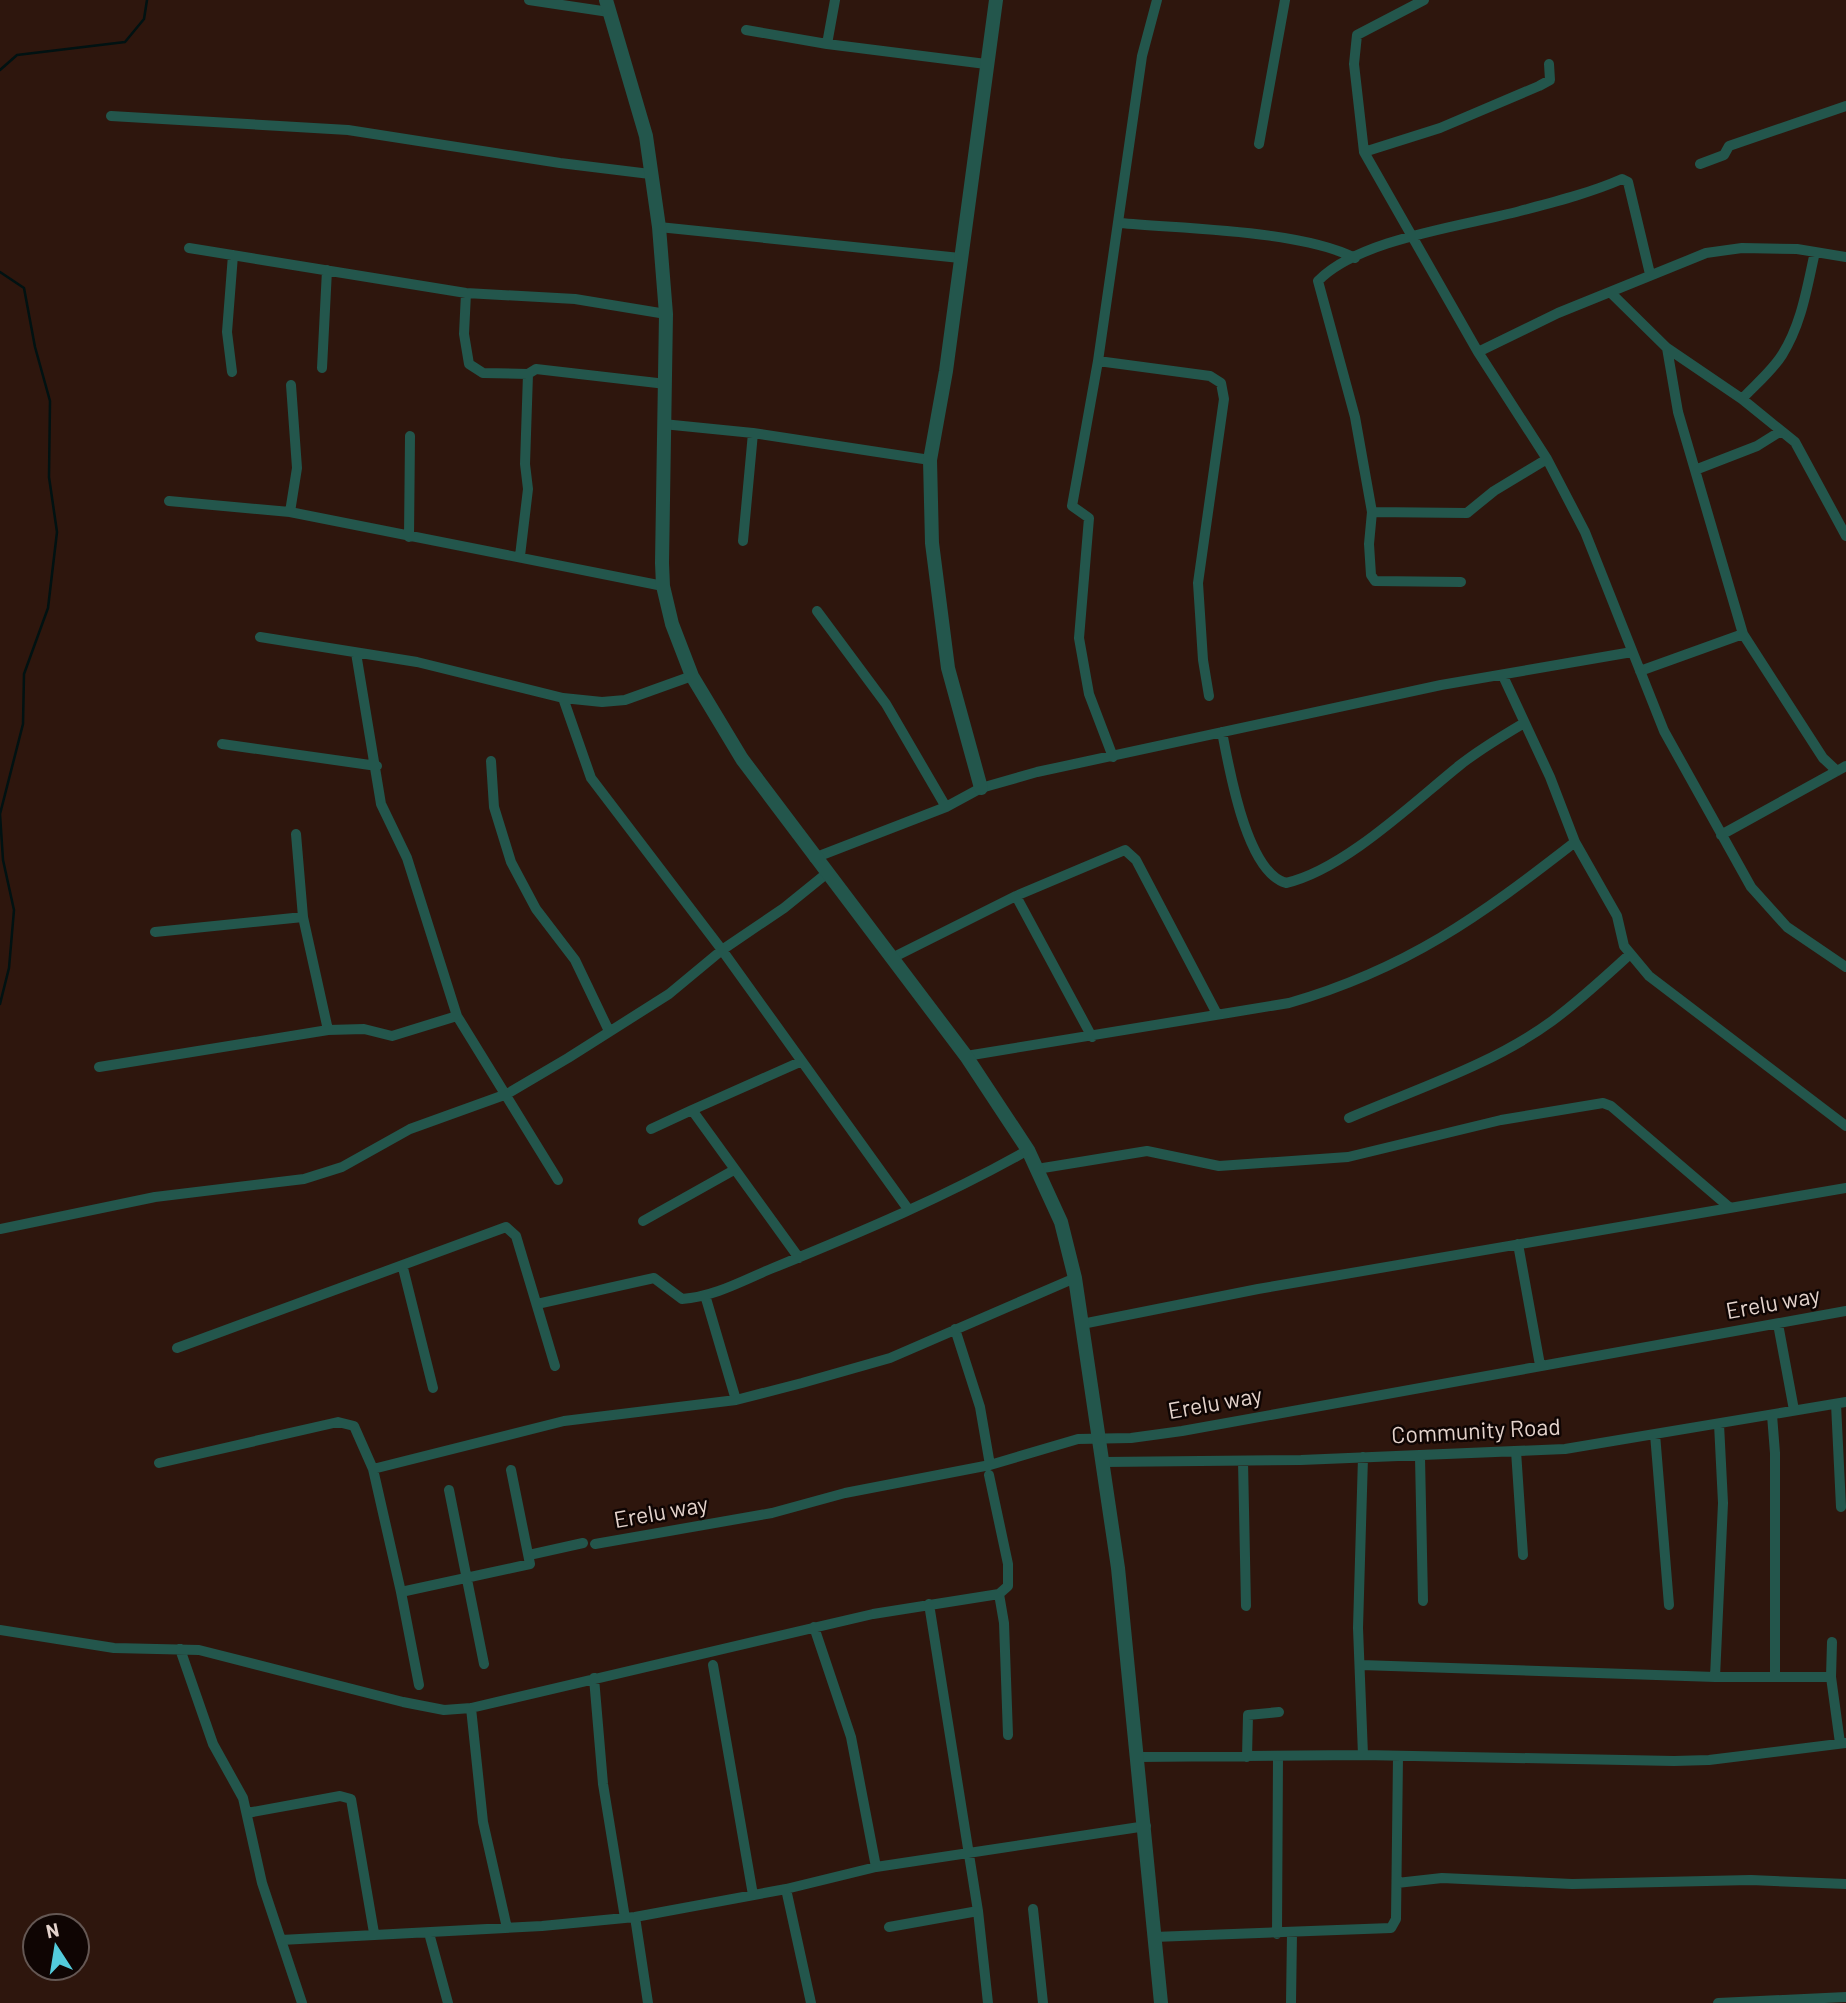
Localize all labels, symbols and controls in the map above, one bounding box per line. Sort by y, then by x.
street label: Erelu way [1724,1280,1823,1324]
street label: Erelu way [1166,1380,1265,1424]
street label: Community Road [1391,1412,1561,1448]
street label: Erelu way [612,1489,711,1533]
north arrow [21,1912,91,1982]
text: N [44,1917,61,1942]

